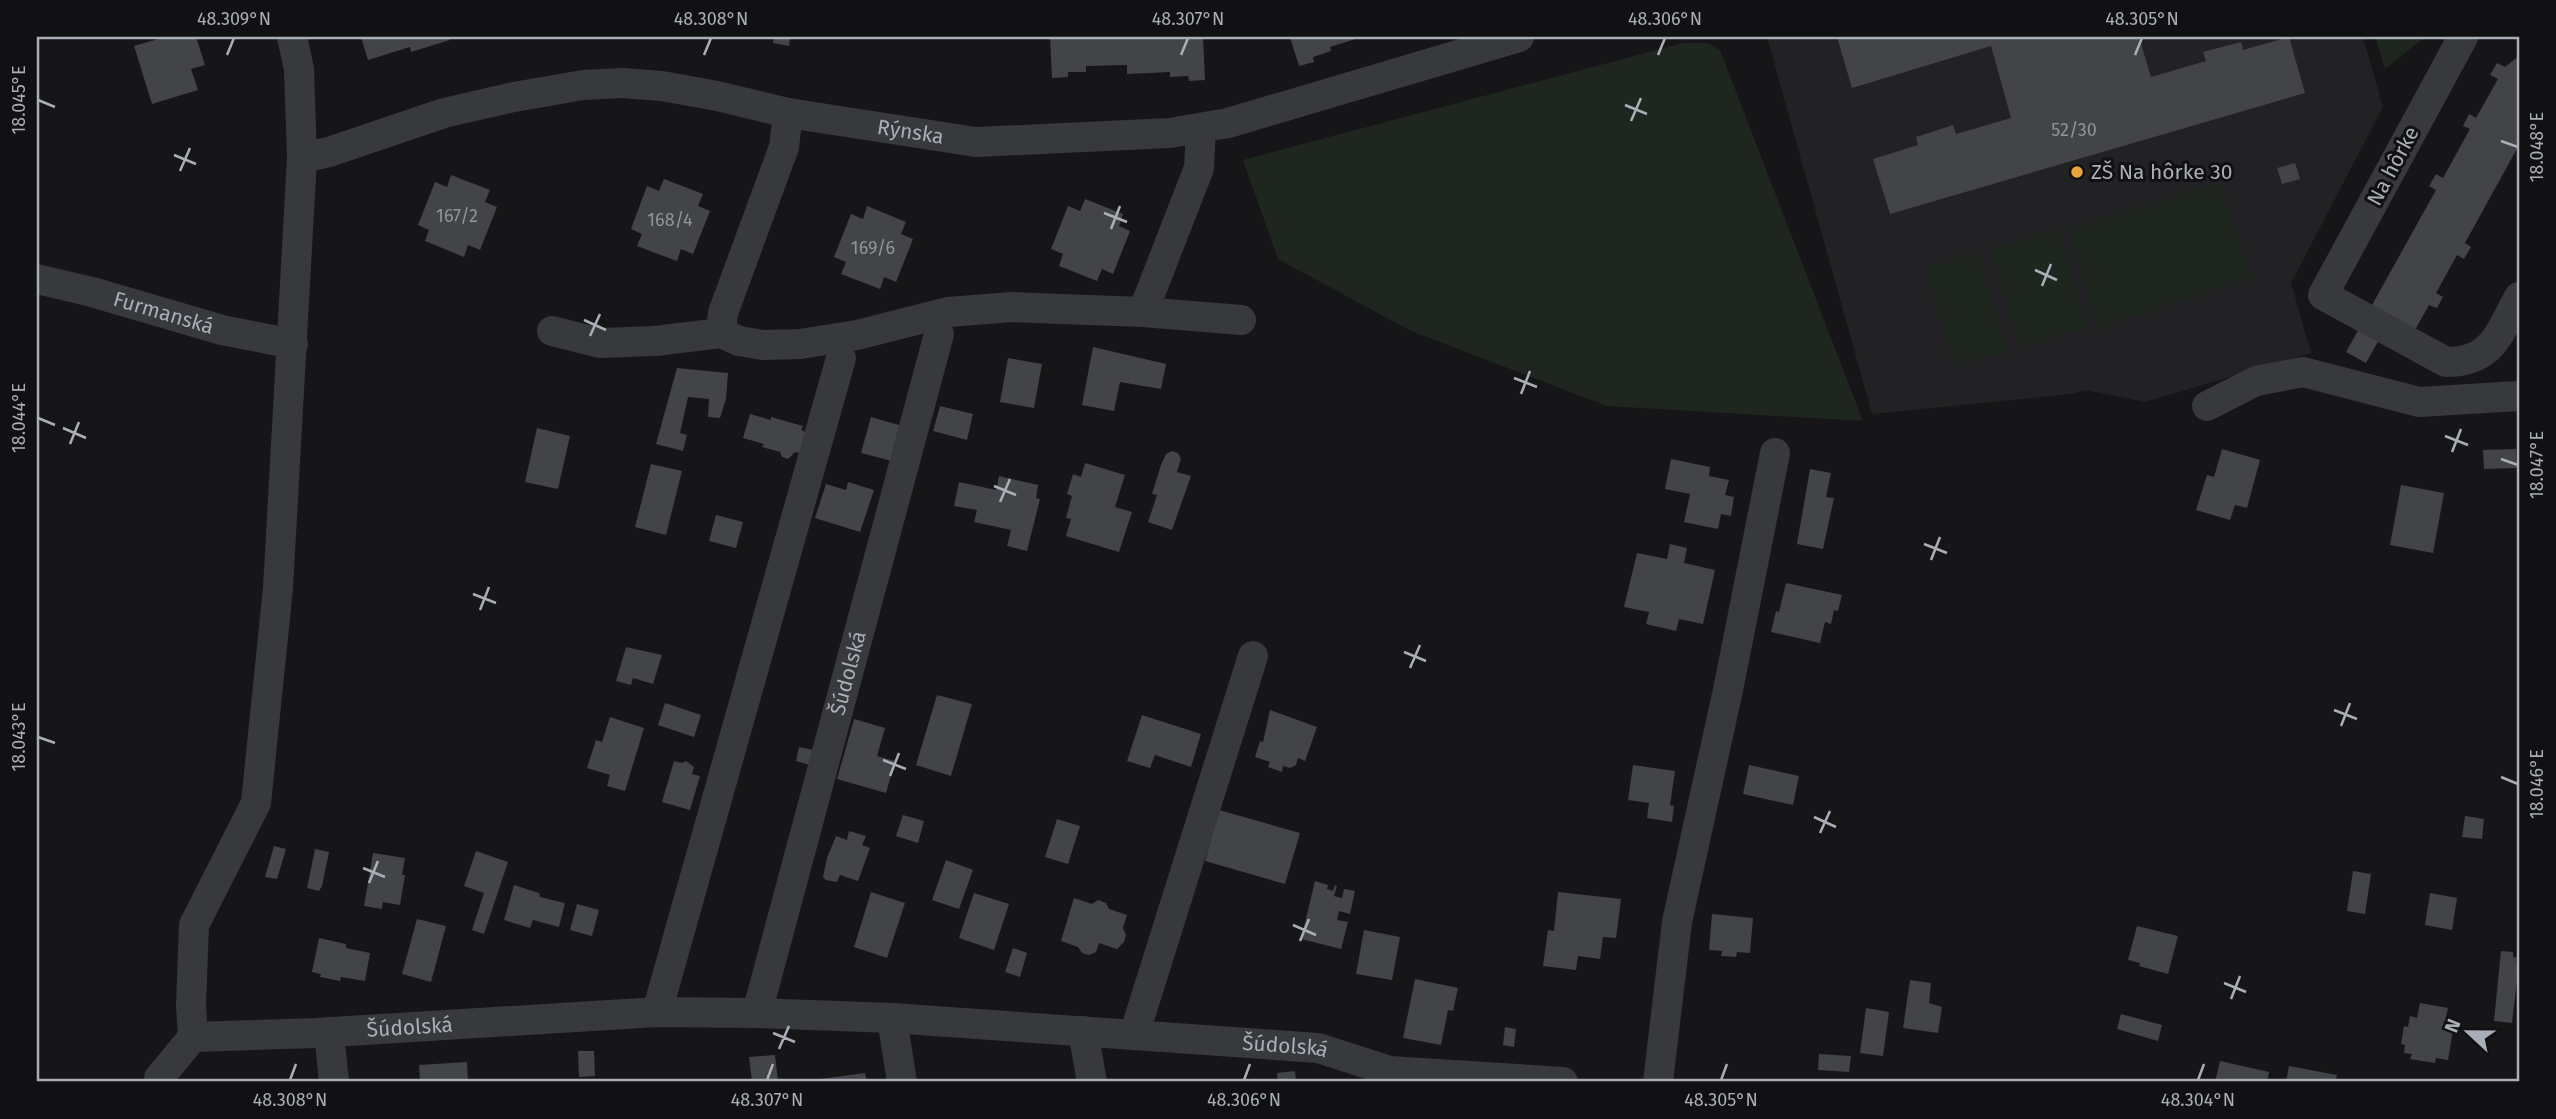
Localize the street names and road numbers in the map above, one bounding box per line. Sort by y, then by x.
street label: Rýnska [875,114,946,150]
street label: Na hôrke [2361,122,2425,210]
street label: Furmanská [110,286,217,340]
street label: Šúdolská [824,628,872,718]
street label: Šúdolská [366,1012,454,1043]
street label: Šúdolská [1241,1030,1332,1064]

